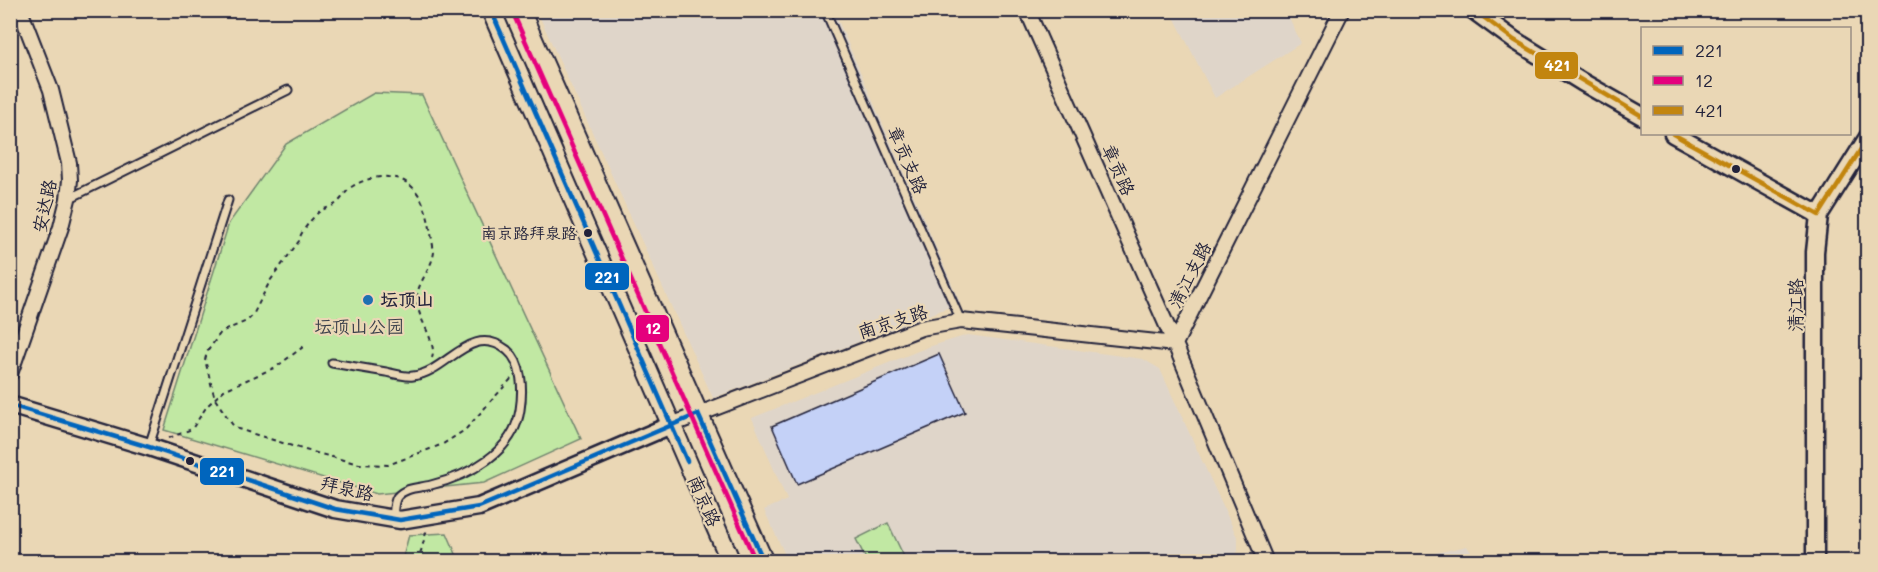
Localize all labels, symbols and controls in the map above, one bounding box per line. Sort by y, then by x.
legend [1641,27,1851,135]
text: 221 [1695,38,1723,62]
line badge: 421 [1534,51,1579,80]
text: 421 [1544,54,1570,75]
text: 12 [1695,68,1713,92]
text: 421 [1695,98,1724,122]
street label: 章贡支路 [882,122,934,197]
street label: 章贡路 [1097,140,1141,199]
unlabelled marker [1730,163,1742,175]
street label: 安达路 [27,177,61,235]
place label: 南京路拜泉路 [481,222,577,243]
marker: 南京路拜泉路 [582,227,594,239]
street label: 清江支路 [1162,237,1216,312]
line badge: 221 [584,262,630,291]
text: 221 [595,266,619,287]
street label: 清江路 [1783,278,1807,332]
place label: 坛顶山 [380,287,434,311]
marker: 坛顶山 [361,293,375,307]
street label: 南京支路 [855,299,931,344]
park label: 坛顶山公园 [314,314,404,338]
line badge: 12 [635,314,670,343]
text: 12 [645,317,661,338]
unlabelled marker [184,455,196,467]
line badge: 221 [199,457,245,486]
text: 221 [210,460,234,481]
street label: 拜泉路 [318,470,376,506]
street label: 南京路 [683,471,727,530]

